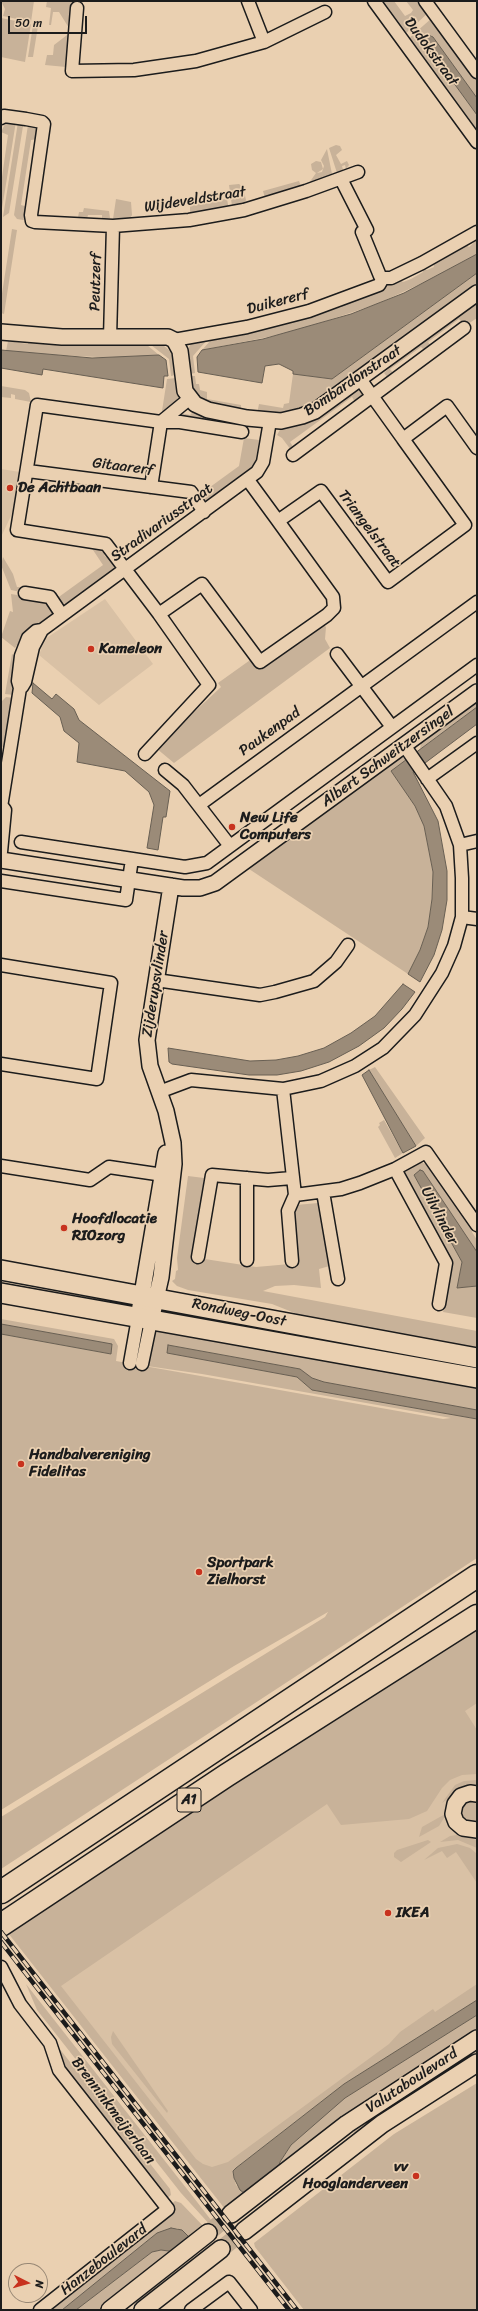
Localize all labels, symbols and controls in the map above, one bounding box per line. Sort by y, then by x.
scale bar [10,8,89,34]
text: 50 m [15,12,42,34]
street label: Dudokstraat [400,14,462,90]
street label: Wijdeveldstraat [143,183,247,217]
street label: Peutzerf [86,253,106,311]
street label: Duikererf [245,285,311,319]
street label: Bombardonstraat [301,342,405,420]
street label: Gitaarerf [91,454,155,480]
place label: De Achtbaan [18,479,101,497]
street label: Stradivariusstraat [107,480,217,566]
marker: De Achtbaan [5,483,15,493]
street label: Triangelstraat [334,487,404,571]
place label: Kameleon [99,640,162,658]
marker: Kameleon [86,644,96,654]
street label: Albert Schweitzersingel [318,703,458,811]
street label: Paukenpad [236,704,304,760]
place label: New Life Computers [240,809,311,844]
marker: New Life Computers [227,822,237,832]
street label: Zijderupsvlinder [139,930,173,1038]
street label: Uilvlinder [416,1184,462,1248]
place label: Hoofdlocatie RIOzorg [72,1210,157,1245]
marker: Hoofdlocatie RIOzorg [59,1223,69,1233]
street label: Rondweg-Oost [190,1295,288,1331]
place label: Handbalvereniging Fidelitas [29,1446,151,1481]
marker: Handbalvereniging Fidelitas [16,1459,26,1469]
place label: Sportpark Zielhorst [207,1554,274,1589]
marker: Sportpark Zielhorst [194,1567,204,1577]
road number: A1 [177,1788,201,1812]
place label: IKEA [396,1904,429,1922]
marker: IKEA [383,1908,393,1918]
street label: Valutaboulevard [363,2045,461,2117]
street label: Brenninkmeijerlaan [67,2054,159,2168]
place label: vv Hooglanderveen [303,2158,408,2193]
marker: vv Hooglanderveen [411,2171,421,2181]
street label: Hanzeboulevard [57,2221,151,2299]
north arrow [8,2263,48,2303]
text: N [30,2279,49,2289]

